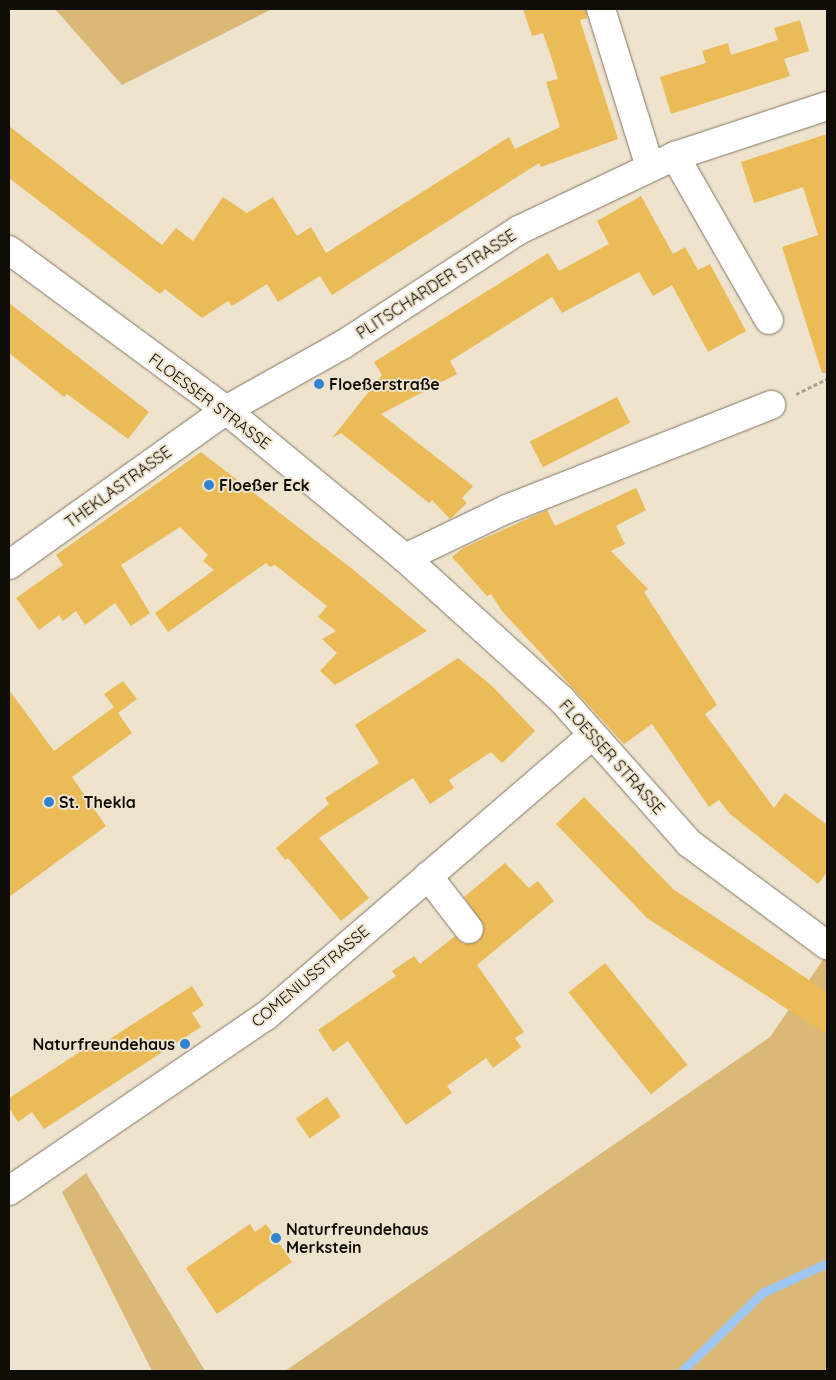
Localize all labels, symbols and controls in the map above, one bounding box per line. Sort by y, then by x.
street label: PLITSCHARDER STRASSE [353,225,519,343]
street label: FLOESSER STRASSE [145,349,275,453]
place label: Floeßerstraße [329,374,440,394]
marker: Floeßerstraße [313,378,325,390]
street label: THEKLASTRASSE [61,442,175,532]
place label: Floeßer Eck [219,475,310,495]
marker: Floeßer Eck [203,479,215,491]
street label: FLOESSER STRASSE [555,696,669,818]
place label: St. Thekla [59,792,136,812]
marker: St. Thekla [43,796,55,808]
street label: COMENIUSSTRASSE [247,921,373,1031]
place label: Naturfreundehaus [33,1034,175,1054]
marker: Naturfreundehaus [179,1038,191,1050]
place label: Naturfreundehaus Merkstein [286,1219,428,1257]
marker: Naturfreundehaus Merkstein [270,1232,282,1244]

